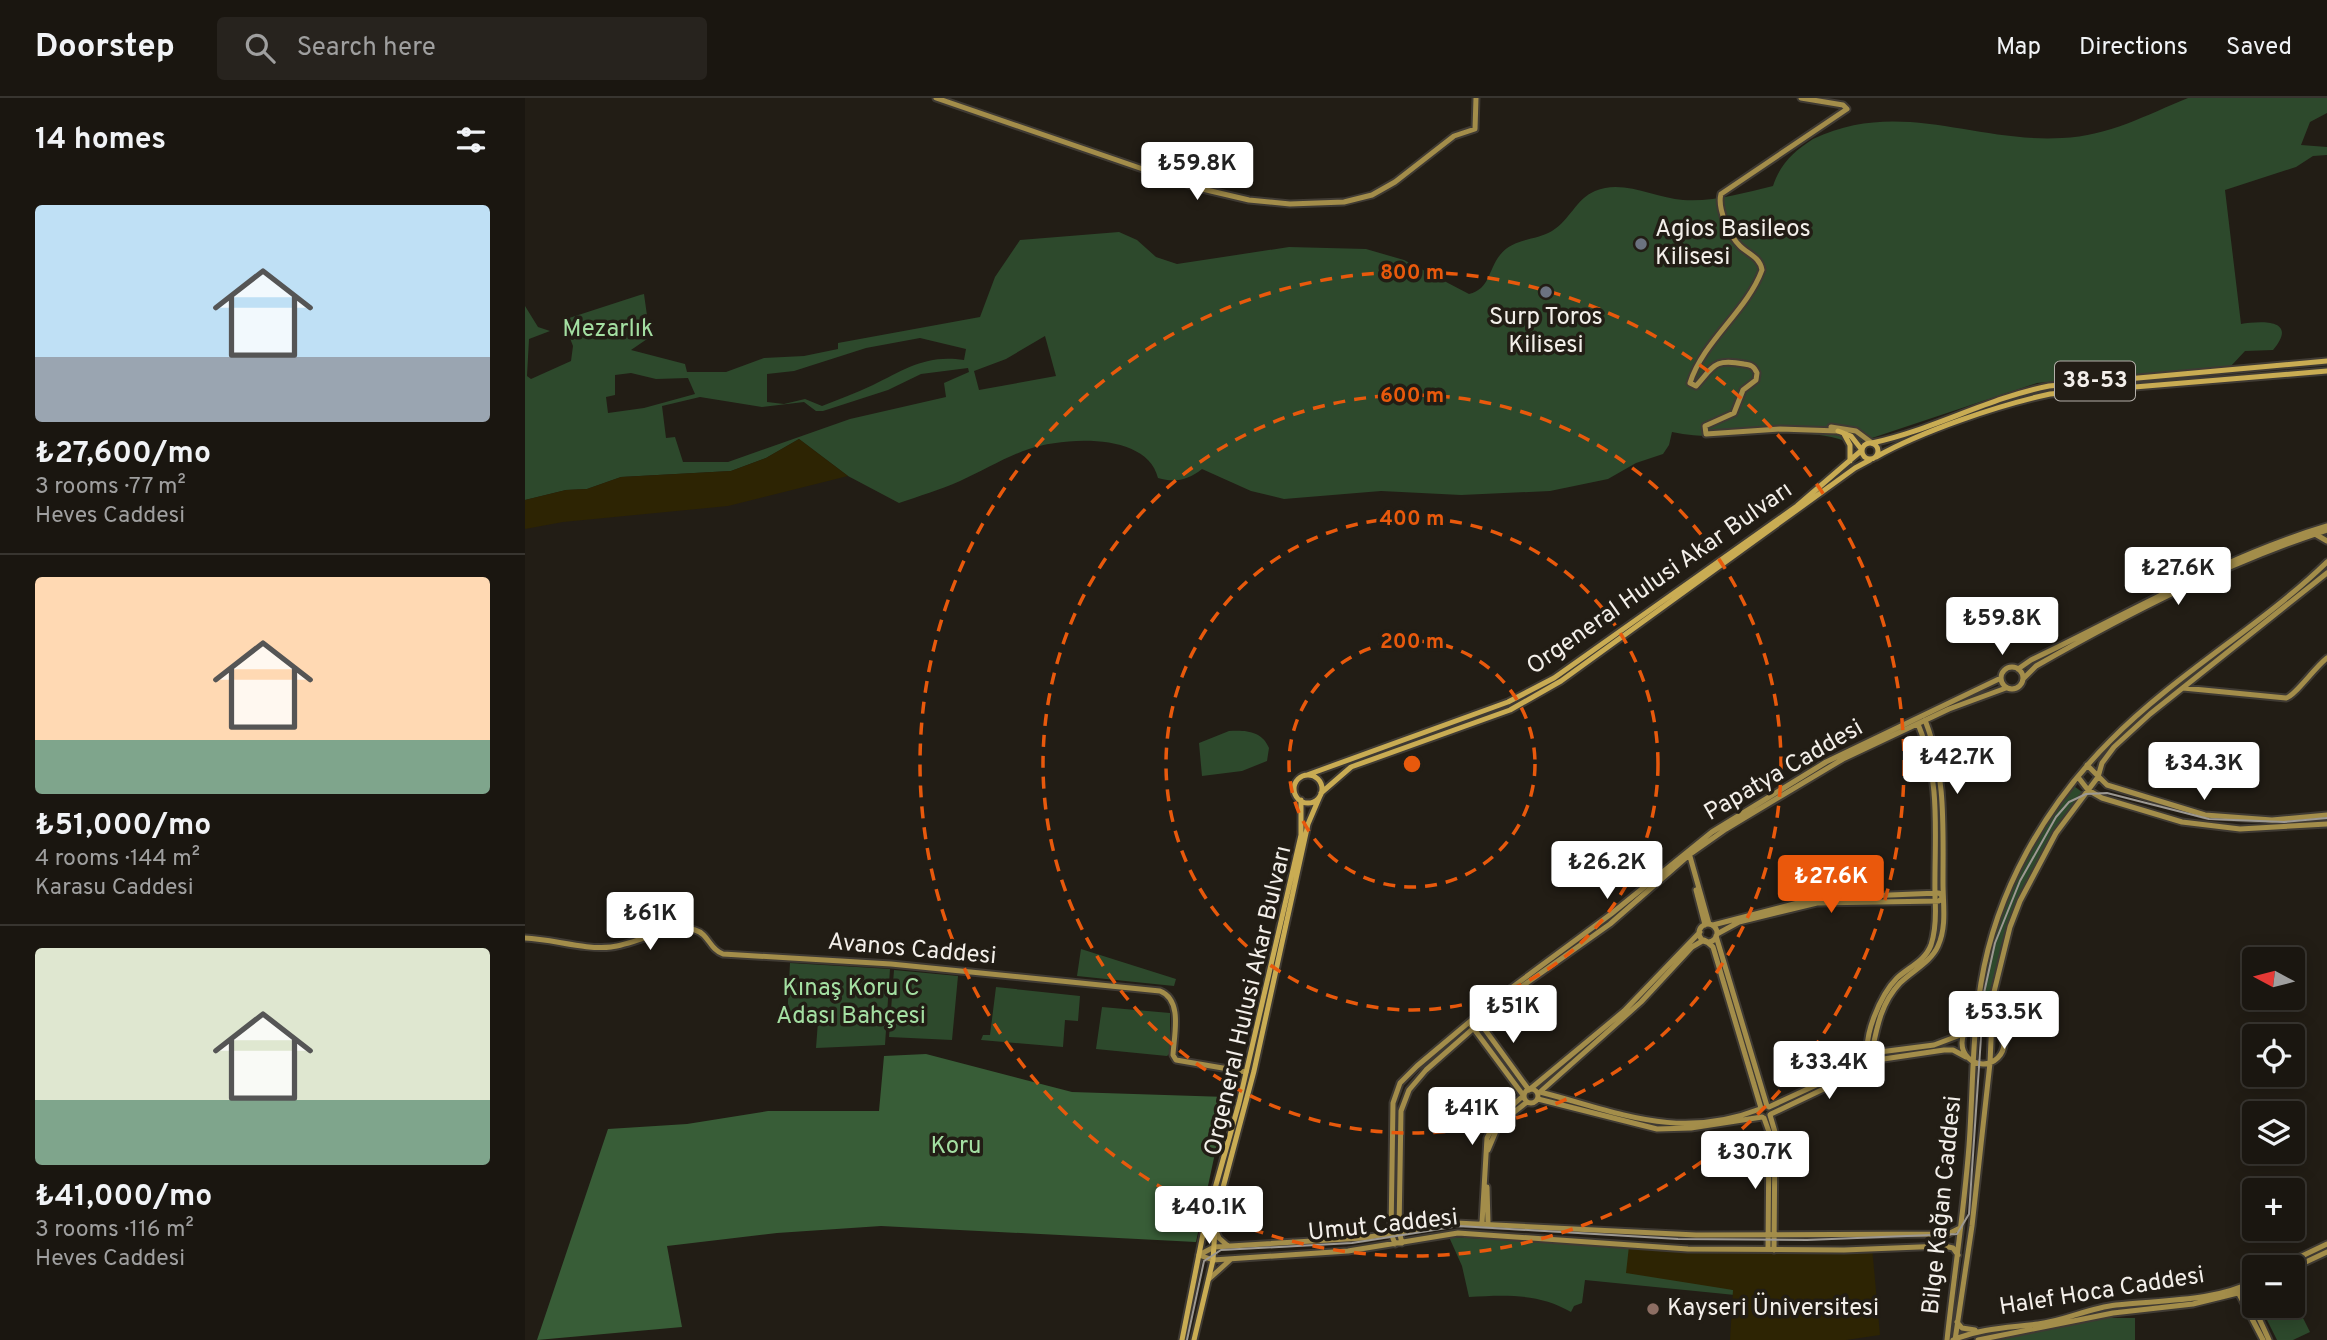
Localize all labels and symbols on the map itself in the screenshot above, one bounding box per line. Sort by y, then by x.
pin: ₺59.8K [1140,142,1254,202]
place label: Agios Basileos Kilisesi [1655,215,1811,273]
marker: Agios Basileos Kilisesi [1633,236,1649,252]
text: 800 m [1380,260,1444,287]
marker: Surp Toros Kilisesi [1538,284,1554,300]
place label: Surp Toros Kilisesi [1489,303,1603,361]
park label: Mezarlık [562,315,654,345]
road number: 38-53 [2055,362,2135,400]
text: 600 m [1380,383,1444,410]
street label: Orgeneral Hulusi Akar Bulvarı [1521,476,1799,682]
text: 400 m [1380,506,1444,533]
pin: ₺27.6K [2121,547,2235,607]
pin: ₺59.8K [1945,598,2059,657]
text: 200 m [1380,629,1444,656]
street label: Papatya Caddesi [1699,713,1869,829]
pin: ₺42.7K [1900,736,2014,796]
pin: ₺34.3K [2147,742,2261,802]
centre of rings [1400,752,1424,776]
pin: ₺26.2K [1550,842,1664,901]
street label: Orgeneral Hulusi Akar Bulvarı [1199,843,1299,1159]
pin: ₺27.6K [1774,856,1888,915]
pin: ₺61K [609,892,691,952]
street label: Avanos Caddesi [826,928,998,972]
north arrow [2242,947,2305,1010]
park label: Kınaş Koru C Adası Bahçesi [776,974,926,1032]
pin: ₺51K [1472,986,1554,1045]
pin: ₺53.5K [1947,992,2061,1051]
pin: ₺33.4K [1772,1042,1886,1101]
pin: ₺41K [1431,1088,1513,1147]
street label: Bilge Kağan Caddesi [1917,1094,1969,1316]
park label: Koru [930,1132,982,1162]
pin: ₺30.7K [1698,1132,1812,1191]
pin: ₺40.1K [1152,1186,1266,1246]
street label: Umut Caddesi [1307,1203,1459,1249]
street label: Halef Hoca Caddesi [1997,1261,2207,1323]
place label: Kayseri Üniversitesi [1667,1292,1879,1324]
marker: Kayseri Üniversitesi [1645,1301,1661,1317]

